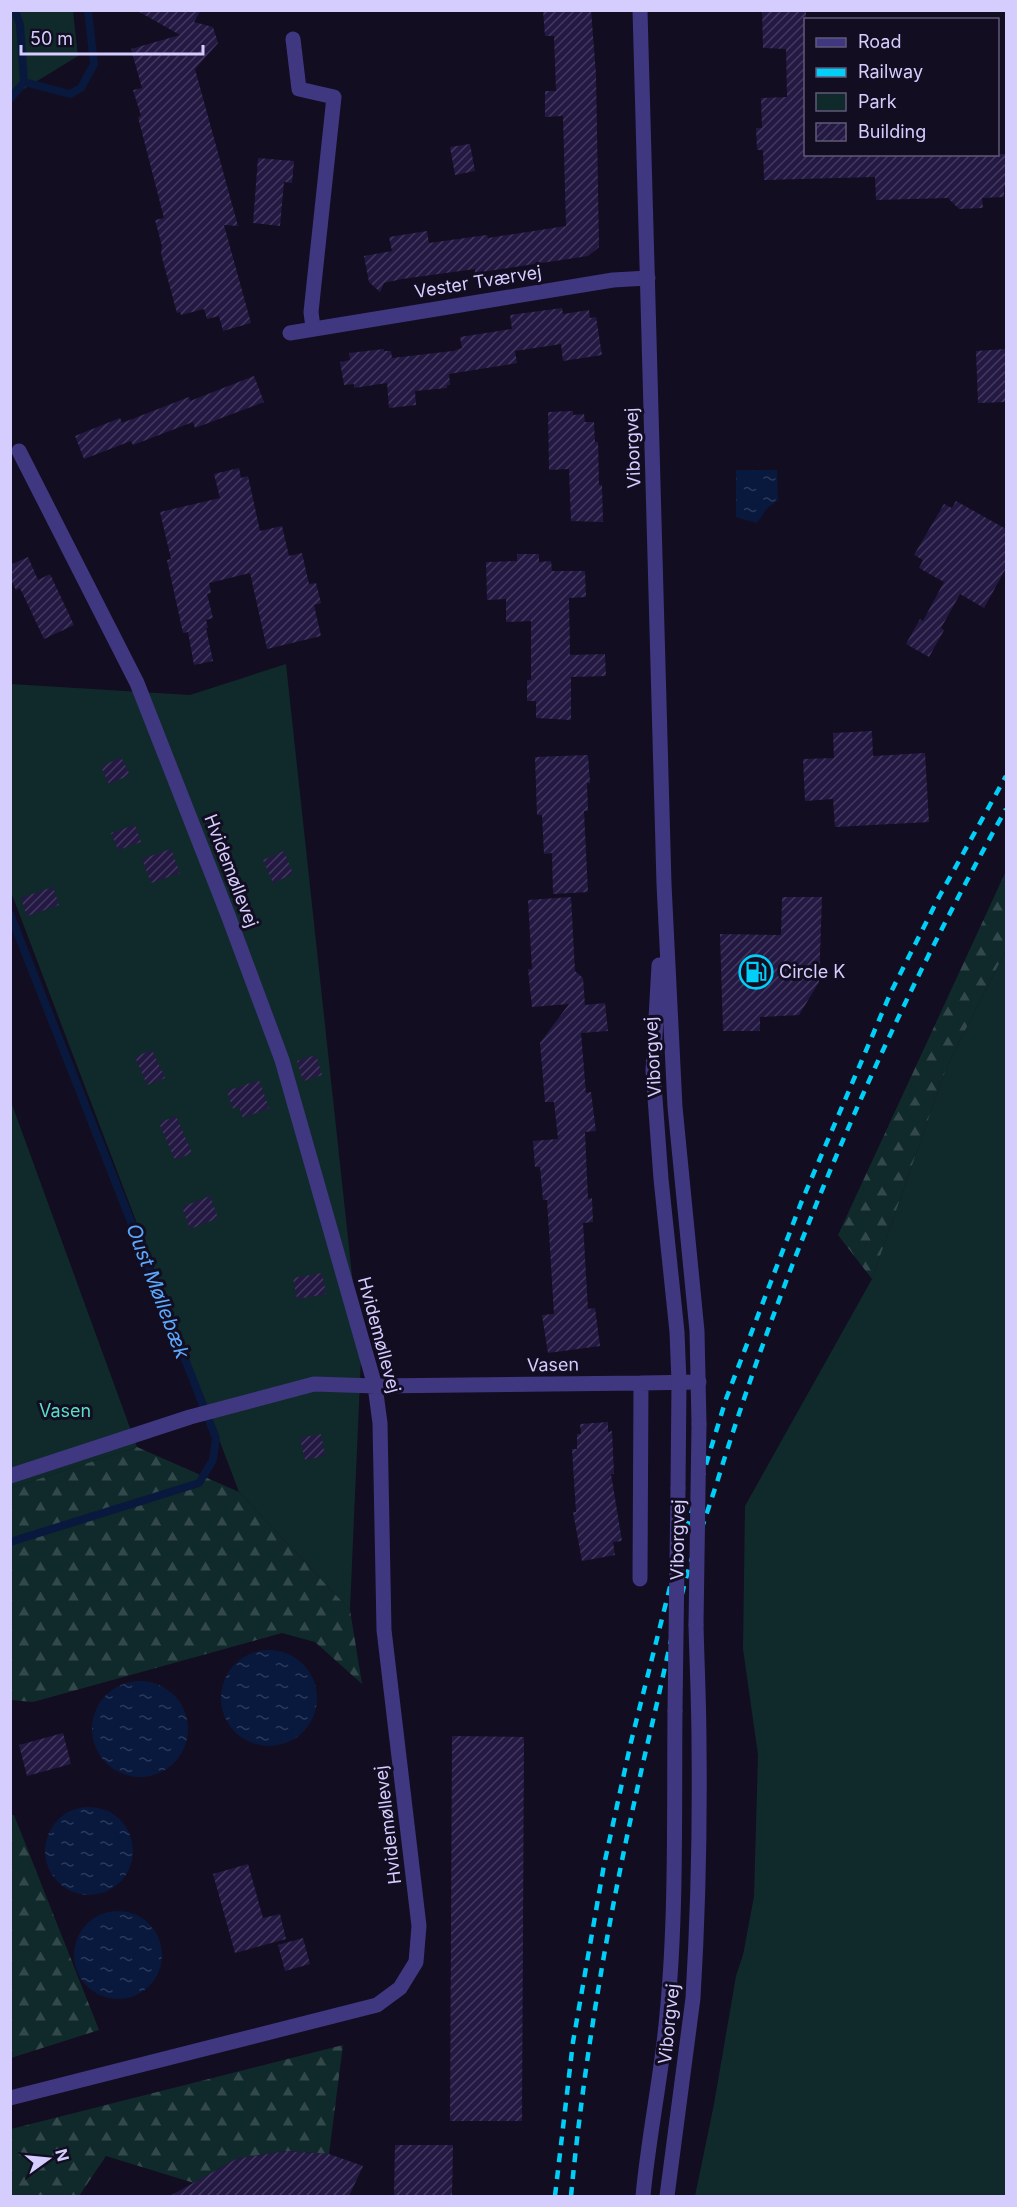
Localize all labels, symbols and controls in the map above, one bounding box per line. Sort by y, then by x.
scale bar [21,18,202,56]
legend [804,18,999,156]
text: 50 m [30,28,73,49]
text: Road [858,31,901,52]
text: Railway [858,61,923,82]
text: Park [858,91,897,112]
text: Building [858,121,926,142]
street label: Vester Tværvej [413,261,543,302]
street label: Viborgvej [621,407,644,489]
street label: Hvidemøllevej [200,811,263,930]
fuel station icon: Circle K [738,954,774,990]
place label: Circle K [779,961,845,982]
street label: Viborgvej [640,1016,665,1098]
water label: Oust Møllebæk [121,1220,195,1363]
street label: Hvidemøllevej [354,1274,405,1395]
street label: Vasen [527,1354,579,1375]
park label: Vasen [39,1400,91,1421]
street label: Viborgvej [666,1499,689,1581]
street label: Hvidemøllevej [370,1764,405,1886]
street label: Viborgvej [654,1983,683,2065]
north arrow [18,2129,78,2189]
text: N [51,2147,74,2164]

